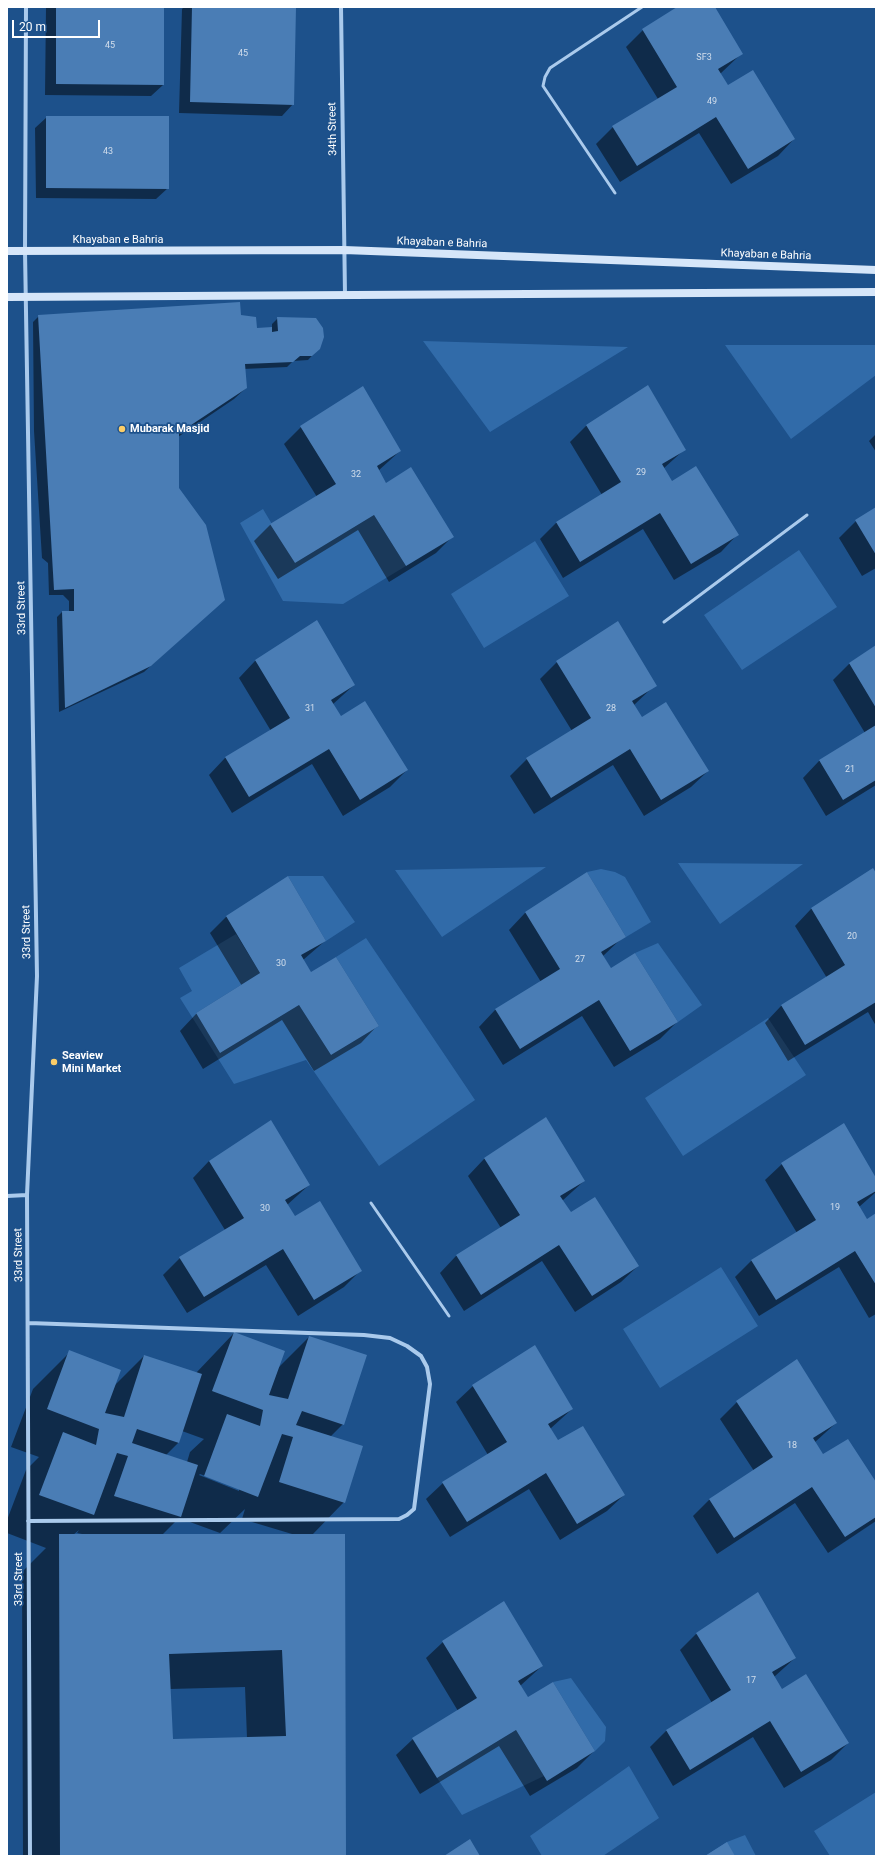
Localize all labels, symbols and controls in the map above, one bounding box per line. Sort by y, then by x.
scale bar [14,12,102,38]
text: 20 m [19,20,46,34]
house number: 45 [105,41,115,51]
house number: 45 [238,49,248,59]
house number: SF3 [696,53,712,63]
house number: 49 [707,97,717,107]
street label: 34th Street [326,102,340,156]
house number: 43 [103,147,113,157]
street label: Khayaban e Bahria [73,233,163,247]
street label: Khayaban e Bahria [396,235,488,251]
street label: Khayaban e Bahria [720,247,812,263]
place label: Mubarak Masjid [130,422,209,436]
marker: Mubarak Masjid [117,424,127,434]
house number: 29 [636,468,646,478]
house number: 32 [351,470,361,480]
street label: 33rd Street [15,581,29,635]
house number: 31 [305,704,315,714]
house number: 28 [606,704,616,714]
house number: 21 [845,765,855,775]
street label: 33rd Street [20,905,34,959]
house number: 20 [847,932,857,942]
house number: 27 [575,955,585,965]
house number: 30 [276,959,286,969]
place label: Seaview Mini Market [62,1049,121,1075]
marker: Seaview Mini Market [49,1057,59,1067]
house number: 19 [830,1203,840,1213]
house number: 30 [260,1204,270,1214]
street label: 33rd Street [12,1228,26,1282]
house number: 18 [787,1441,797,1451]
street label: 33rd Street [12,1552,26,1606]
house number: 17 [746,1676,756,1686]

